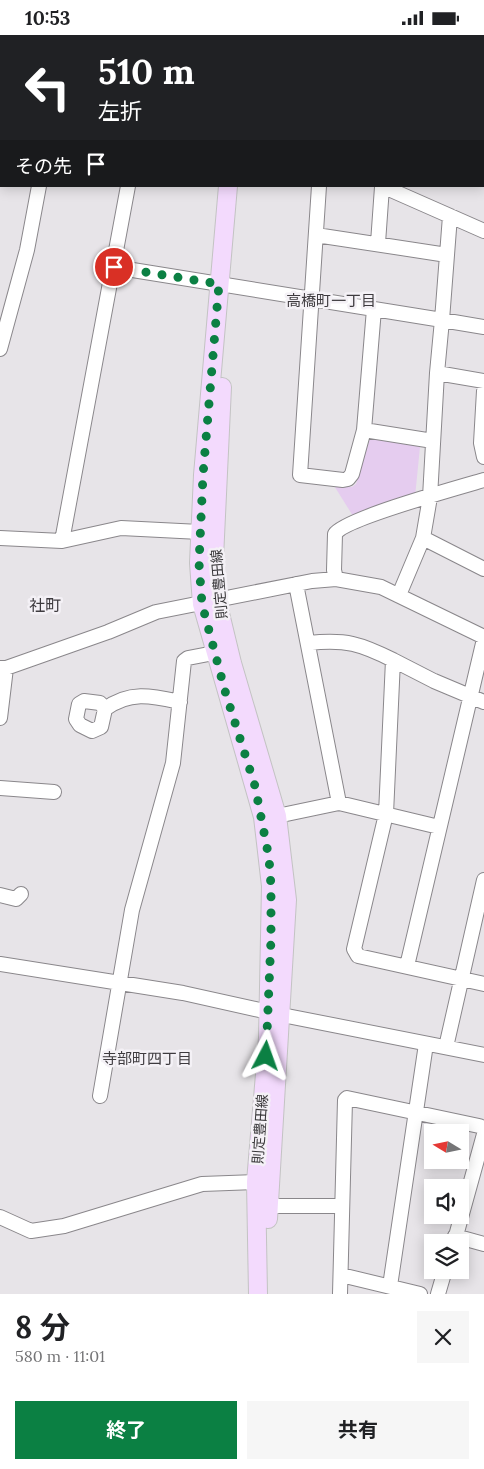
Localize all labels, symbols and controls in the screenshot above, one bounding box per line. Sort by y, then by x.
text: 10:53 [25,6,70,30]
text: 510 m [98,49,195,94]
icon: left [15,55,80,120]
text: 左折 [98,97,142,125]
icon: arrive [82,150,110,178]
text: その先 [15,154,72,178]
pin [93,246,135,288]
icon: arrive [100,253,128,281]
district label: 高橋町一丁目 [286,291,376,310]
street label: 則定豊田線 [207,548,231,620]
district label: 社町 [29,595,61,615]
position arrow [239,1029,291,1081]
district label: 寺部町四丁目 [102,1049,192,1068]
street label: 則定豊田線 [249,1093,271,1165]
north arrow [424,1124,469,1169]
map controls [424,1124,469,1279]
button: sound [424,1179,469,1224]
button: layers [424,1234,469,1279]
text: 8 分 [15,1308,70,1346]
button: close [417,1311,469,1363]
text: 580 m · 11:01 [15,1346,105,1366]
button: 終了 [15,1401,237,1459]
button: 共有 [247,1401,469,1459]

